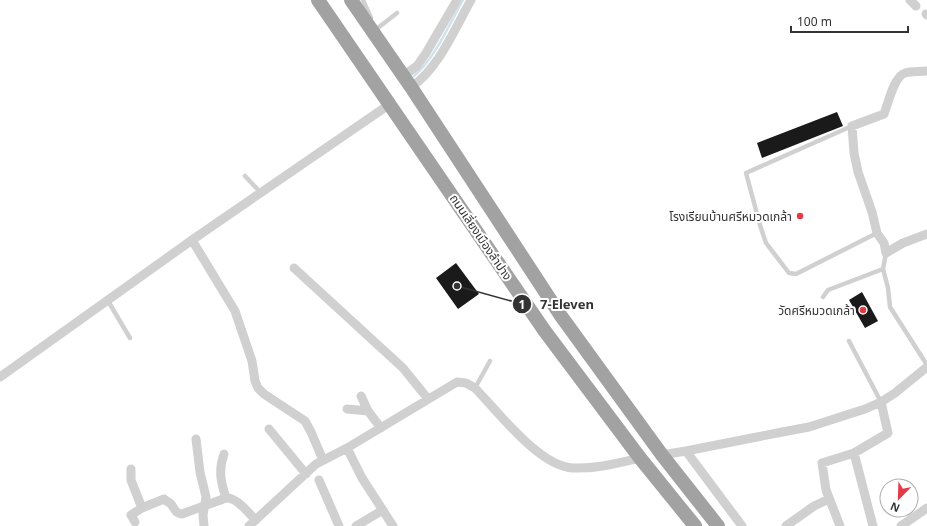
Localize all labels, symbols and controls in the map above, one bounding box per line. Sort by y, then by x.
scale bar [791,8,908,34]
text: 100 m [797,13,832,30]
street label: ถนนเลี่ยงเมืองลำปาง [446,191,516,283]
place label: โรงเรียนบ้านศรีหมวดเกล้า [669,208,792,225]
marker: โรงเรียนบ้านศรีหมวดเกล้า [795,211,805,221]
callout: 7-Eleven [512,292,602,317]
text: 7-Eleven [540,295,594,313]
text: 1 [519,296,525,313]
place label: วัดศรีหมวดเกล้า [778,302,855,319]
marker: วัดศรีหมวดเกล้า [858,305,868,315]
north arrow [879,478,919,518]
text: N [888,499,902,516]

